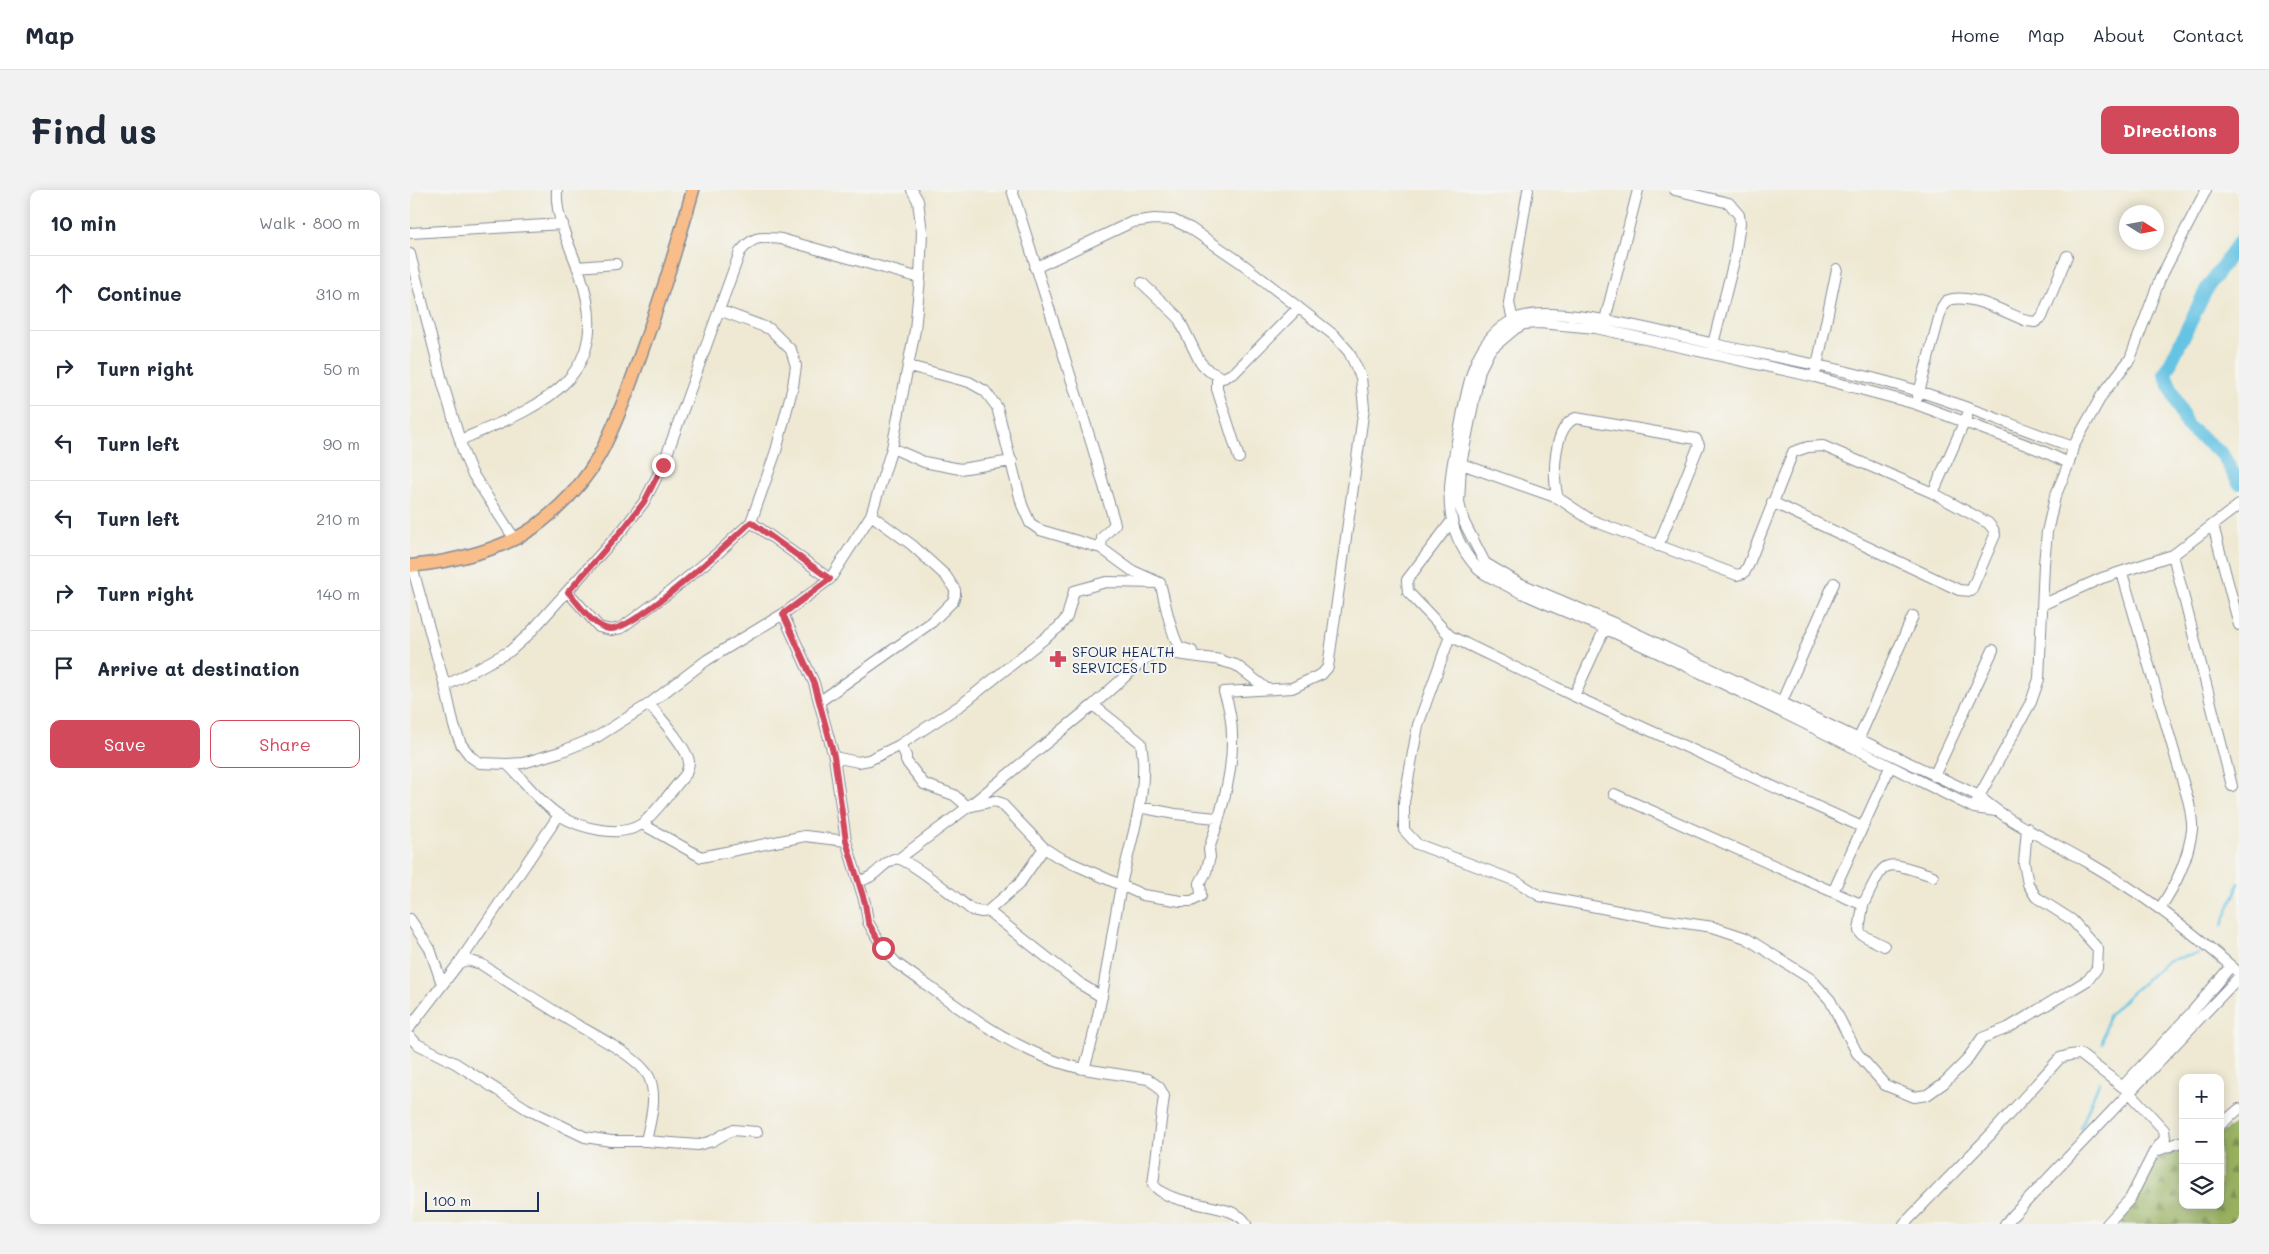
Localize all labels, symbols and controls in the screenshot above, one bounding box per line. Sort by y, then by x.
text: Map [25,19,74,50]
text: Home [1951,23,2000,47]
text: Map [2028,23,2064,47]
text: About [2092,23,2145,47]
text: Contact [2173,23,2244,47]
button: Directions [2101,106,2239,154]
text: Find us [30,107,157,153]
north arrow [2119,205,2164,250]
text: 10 min [50,209,116,236]
text: Walk · 800 m [259,212,360,233]
icon: ahead [50,279,78,307]
text: Continue [97,281,182,306]
text: 310 m [316,283,360,304]
icon: right [50,354,78,382]
text: Turn right [97,356,194,381]
text: 50 m [323,358,360,379]
icon: left [50,429,78,457]
text: Turn left [97,431,180,456]
text: 90 m [323,433,360,454]
route end [652,454,675,477]
icon: left [50,504,78,532]
text: Turn left [97,506,180,531]
text: 210 m [316,508,360,529]
icon: right [50,579,78,607]
text: Turn right [97,581,194,606]
text: 140 m [316,583,360,604]
place label: SFOUR HEALTH SERVICES LTD [1072,642,1174,677]
pharmacy icon: SFOUR HEALTH SERVICES LTD [1048,649,1068,669]
icon: arrive [50,654,78,682]
text: Arrive at destination [97,656,300,681]
button: Save [50,720,200,768]
button: Share [210,720,360,768]
route start [872,937,895,960]
map controls [2179,1074,2224,1209]
button: + [2179,1074,2224,1119]
button: − [2179,1119,2224,1164]
button: layers [2179,1164,2224,1209]
scale bar [425,1189,539,1212]
text: 100 m [432,1191,471,1210]

